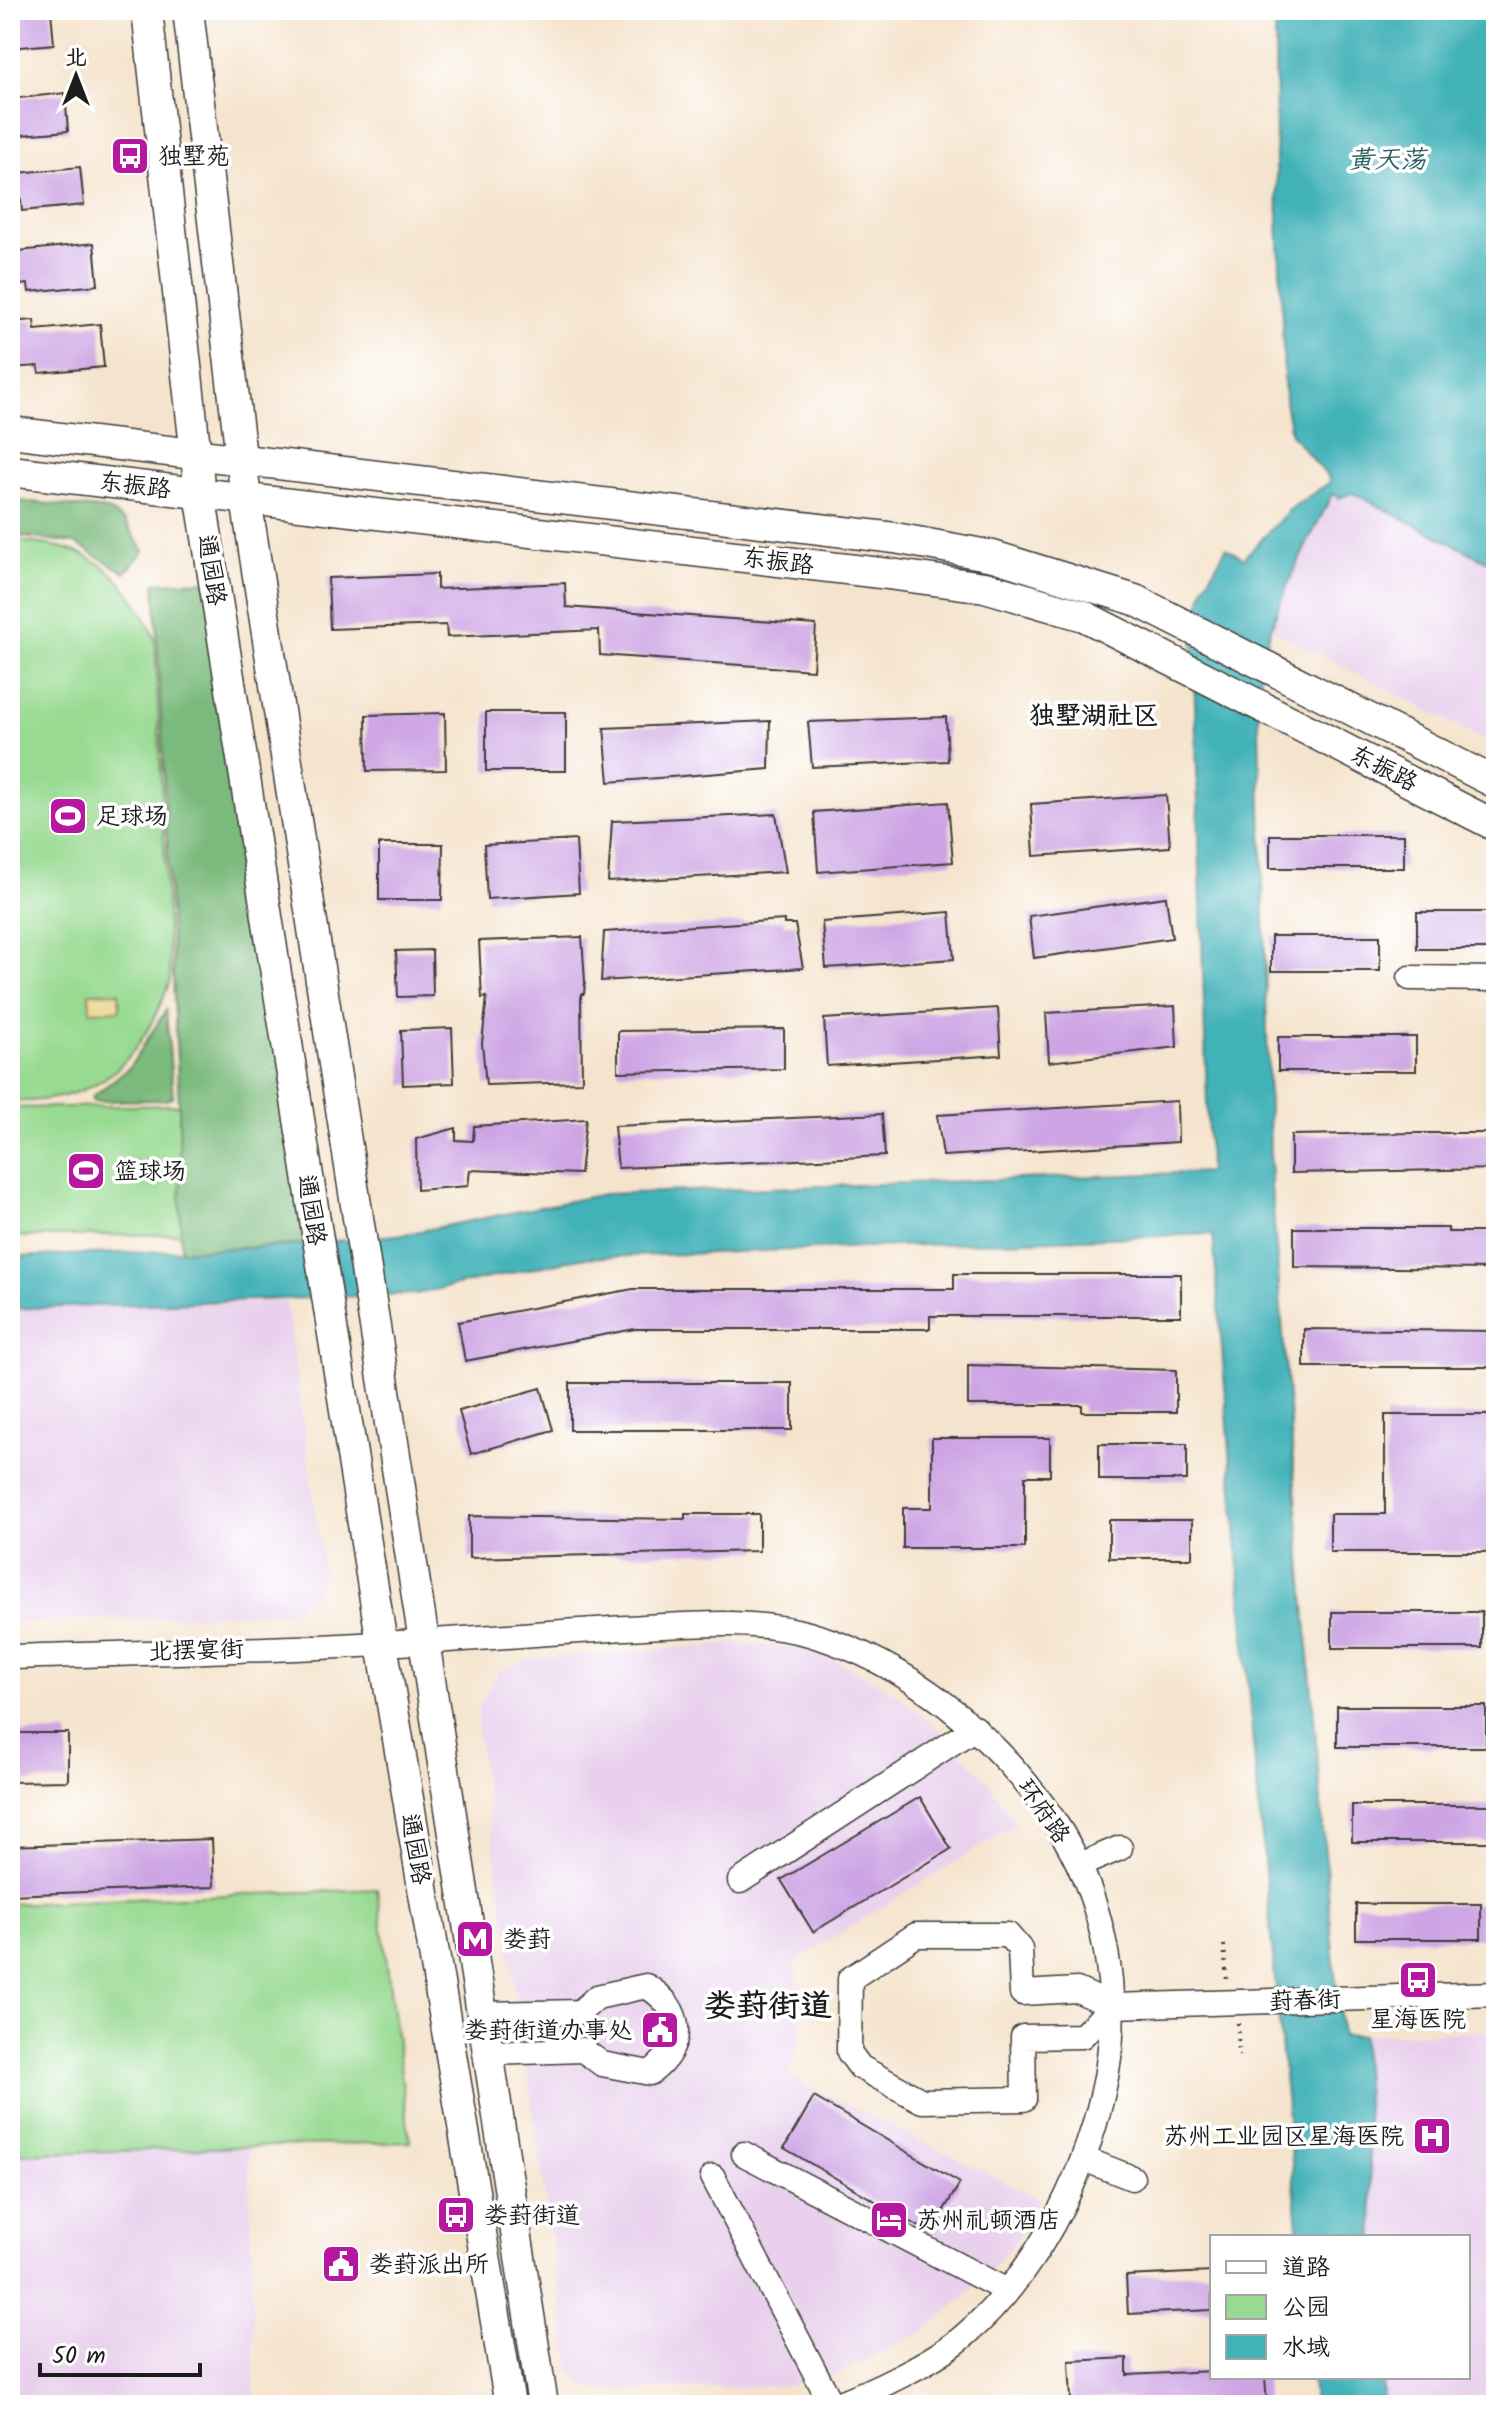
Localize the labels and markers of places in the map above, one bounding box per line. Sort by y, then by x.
bus stop icon: 独墅苑 [109,135,151,177]
place label: 独墅苑 [158,138,230,177]
sports icon: 足球场 [47,795,89,837]
place label: 足球场 [96,798,168,837]
sports icon: 篮球场 [65,1150,107,1192]
place label: 篮球场 [114,1153,186,1192]
metro station icon: 娄葑 [454,1918,496,1960]
place label: 娄葑 [503,1921,551,1960]
bus stop icon: 星海医院 [1397,1959,1439,2001]
place label: 星海医院 [1370,2001,1466,2040]
public building icon: 娄葑街道办事处 [639,2009,681,2051]
place label: 娄葑街道办事处 [464,2012,632,2051]
hospital icon: 苏州工业园区星海医院 [1411,2115,1453,2157]
place label: 苏州工业园区星海医院 [1164,2118,1404,2157]
bus stop icon: 娄葑街道 [435,2194,477,2236]
place label: 娄葑街道 [484,2197,580,2236]
hotel icon: 苏州礼顿酒店 [868,2199,910,2241]
place label: 苏州礼顿酒店 [917,2202,1061,2241]
public building icon: 娄葑派出所 [320,2243,362,2285]
place label: 娄葑派出所 [369,2246,489,2285]

